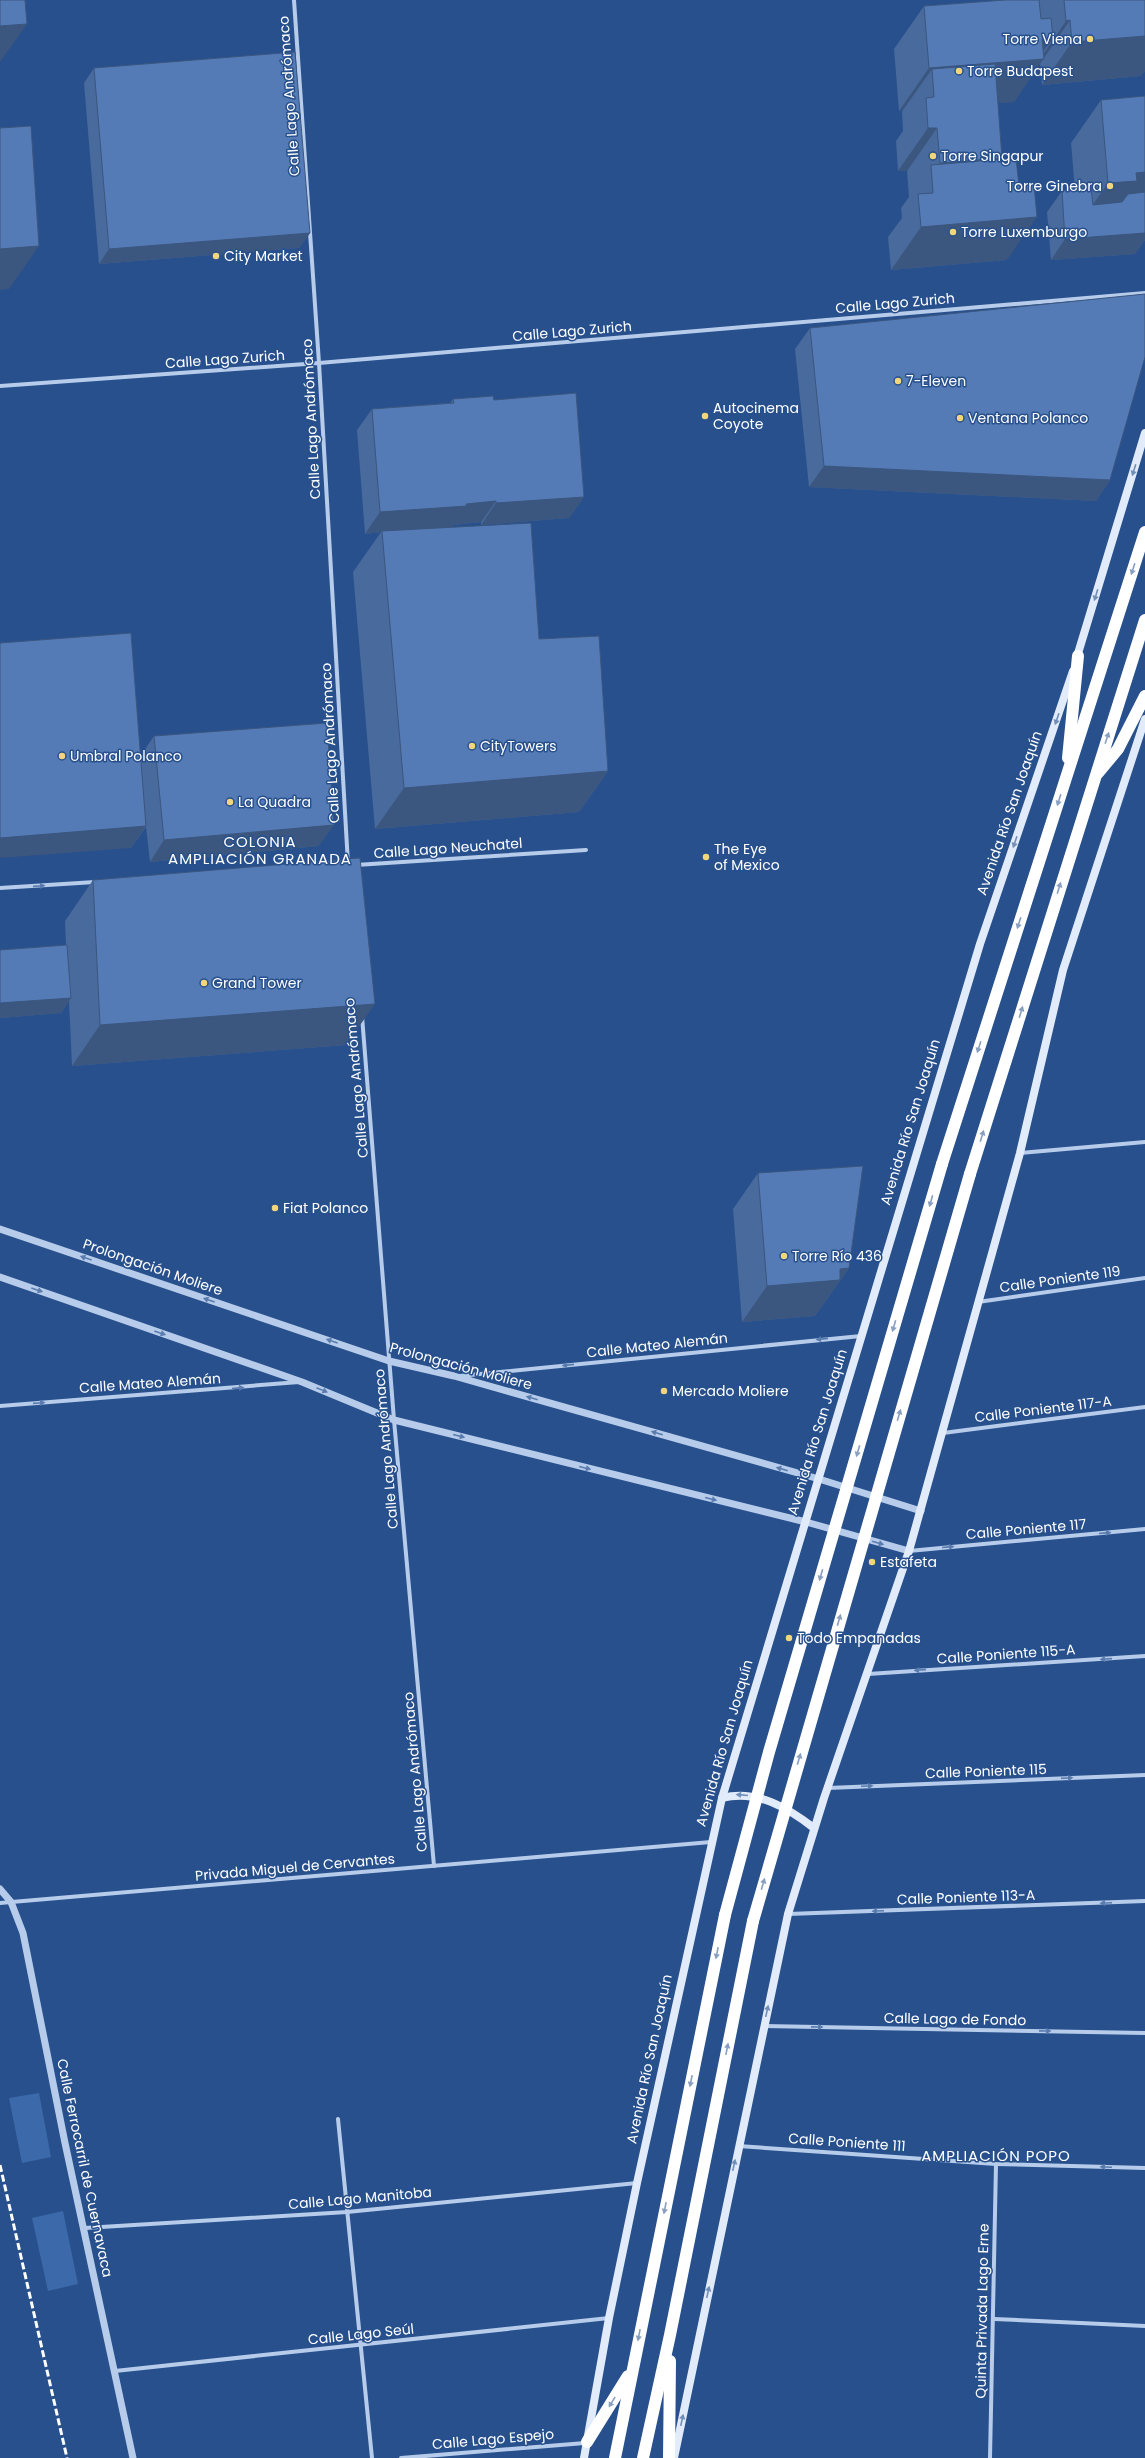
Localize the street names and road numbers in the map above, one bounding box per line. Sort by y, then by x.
street label: Calle Lago Andrómaco [273,15,305,177]
street label: Calle Lago Zurich [834,288,956,318]
street label: Calle Lago Zurich [511,316,633,346]
street label: Calle Lago Andrómaco [297,338,325,500]
street label: Calle Lago Zurich [164,345,286,373]
street label: Calle Lago Andrómaco [316,662,344,824]
street label: Avenida Río San Joaquín [971,728,1047,898]
street label: Calle Lago Neuchatel [373,833,523,863]
street label: Calle Lago Andrómaco [339,997,373,1159]
street label: Avenida Río San Joaquín [875,1036,945,1208]
street label: Prolongación Moliere [80,1234,226,1300]
street label: Calle Poniente 119 [998,1261,1122,1297]
street label: Calle Mateo Alemán [585,1328,729,1362]
street label: Prolongación Moliere [388,1337,535,1395]
street label: Avenida Río San Joaquín [782,1346,852,1518]
street label: Calle Mateo Alemán [78,1368,222,1398]
street label: Calle Lago Andrómaco [369,1368,403,1530]
street label: Calle Poniente 117-A [973,1391,1113,1427]
street label: Calle Poniente 117 [965,1514,1087,1544]
street label: Calle Poniente 115-A [936,1639,1076,1669]
street label: Avenida Río San Joaquín [691,1657,757,1829]
street label: Calle Lago Andrómaco [398,1691,432,1853]
street label: Calle Poniente 115 [925,1759,1047,1783]
street label: Privada Miguel de Cervantes [194,1848,396,1886]
street label: Calle Poniente 113-A [896,1885,1036,1909]
street label: Avenida Río San Joaquín [621,1972,677,2146]
street label: Calle Lago de Fondo [884,2008,1026,2030]
street label: Calle Ferrocarril de Cuernavaca [52,2057,118,2279]
street label: Calle Poniente 111 [788,2128,906,2156]
street label: Calle Lago Manitoba [287,2182,433,2214]
street label: Quinta Privada Lago Erne [970,2223,994,2399]
street label: Calle Lago Seúl [307,2318,415,2350]
street label: Calle Lago Espejo [431,2424,555,2454]

